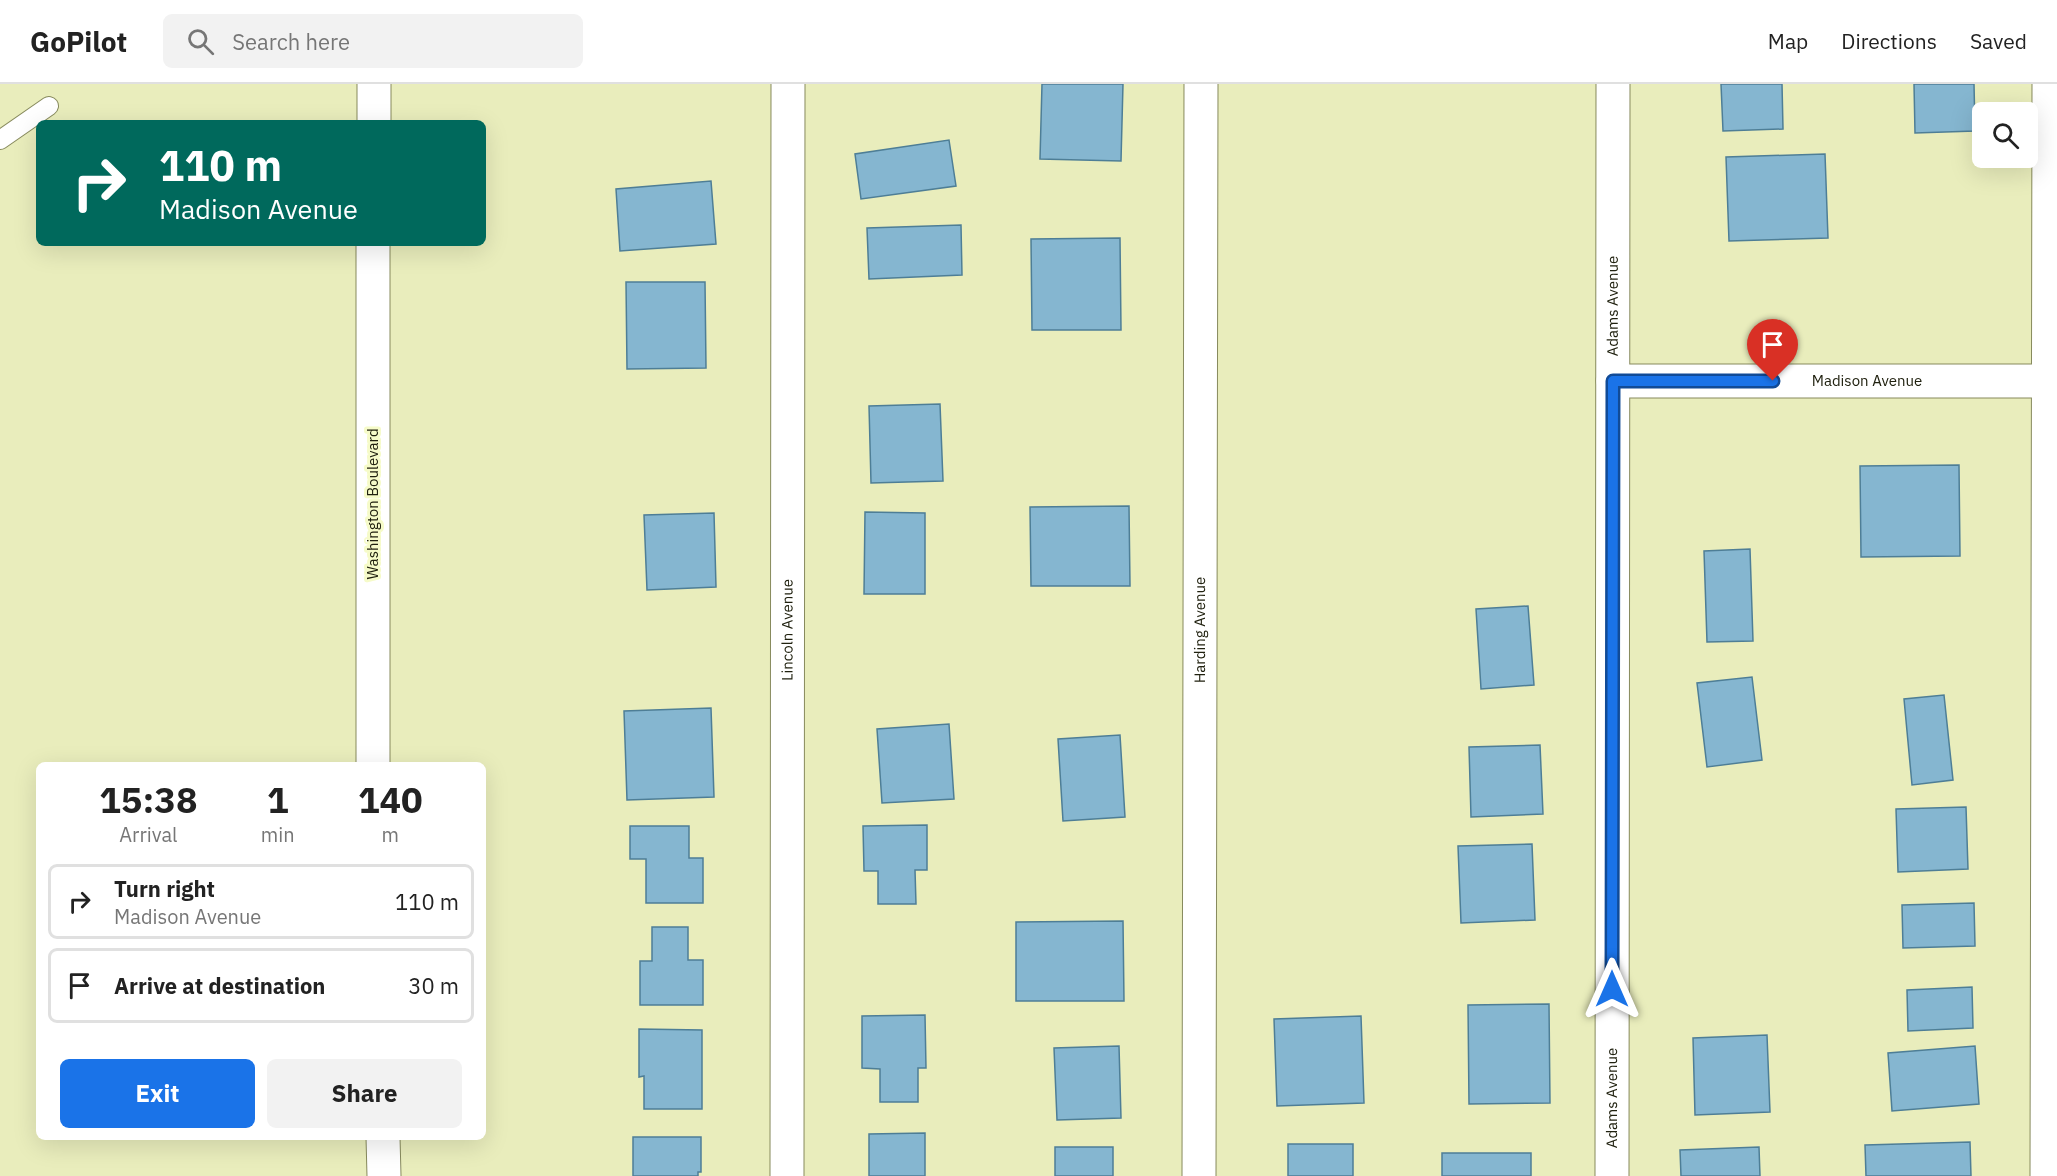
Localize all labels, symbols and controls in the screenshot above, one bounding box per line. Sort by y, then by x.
search box [163,14,583,68]
text: GoPilot [30,23,127,60]
icon: search [184,25,217,58]
text: Search here [232,27,350,56]
text: Map [1768,27,1808,55]
text: Directions [1841,27,1937,55]
text: Saved [1970,27,2027,55]
map controls [1972,102,2038,168]
button: search [1972,102,2038,168]
text: 110 m [159,138,282,193]
icon: right [60,144,138,222]
text: Madison Avenue [159,191,358,226]
street label: Adams Avenue [1603,256,1622,356]
pin [1747,319,1798,381]
icon: arrive [1756,328,1789,361]
street label: Madison Avenue [1812,371,1922,390]
street label: Washington Boulevard [363,428,382,580]
street label: Harding Avenue [1190,577,1209,683]
street label: Lincoln Avenue [777,579,797,681]
text: 15:38 [99,776,198,823]
text: 1 [267,776,289,823]
text: 140 [358,776,423,823]
text: Arrival [119,821,178,848]
text: min [261,821,295,848]
text: m [382,821,399,848]
text: Turn right [114,874,215,903]
icon: right [63,885,96,918]
text: 110 m [395,887,459,916]
text: Madison Avenue [114,903,261,930]
position arrow [1580,957,1644,1021]
icon: arrive [63,969,96,1002]
text: Arrive at destination [114,971,325,1000]
text: 30 m [408,971,459,1000]
street label: Adams Avenue [1602,1048,1621,1148]
button: Exit [60,1059,255,1128]
button: Share [267,1059,462,1128]

